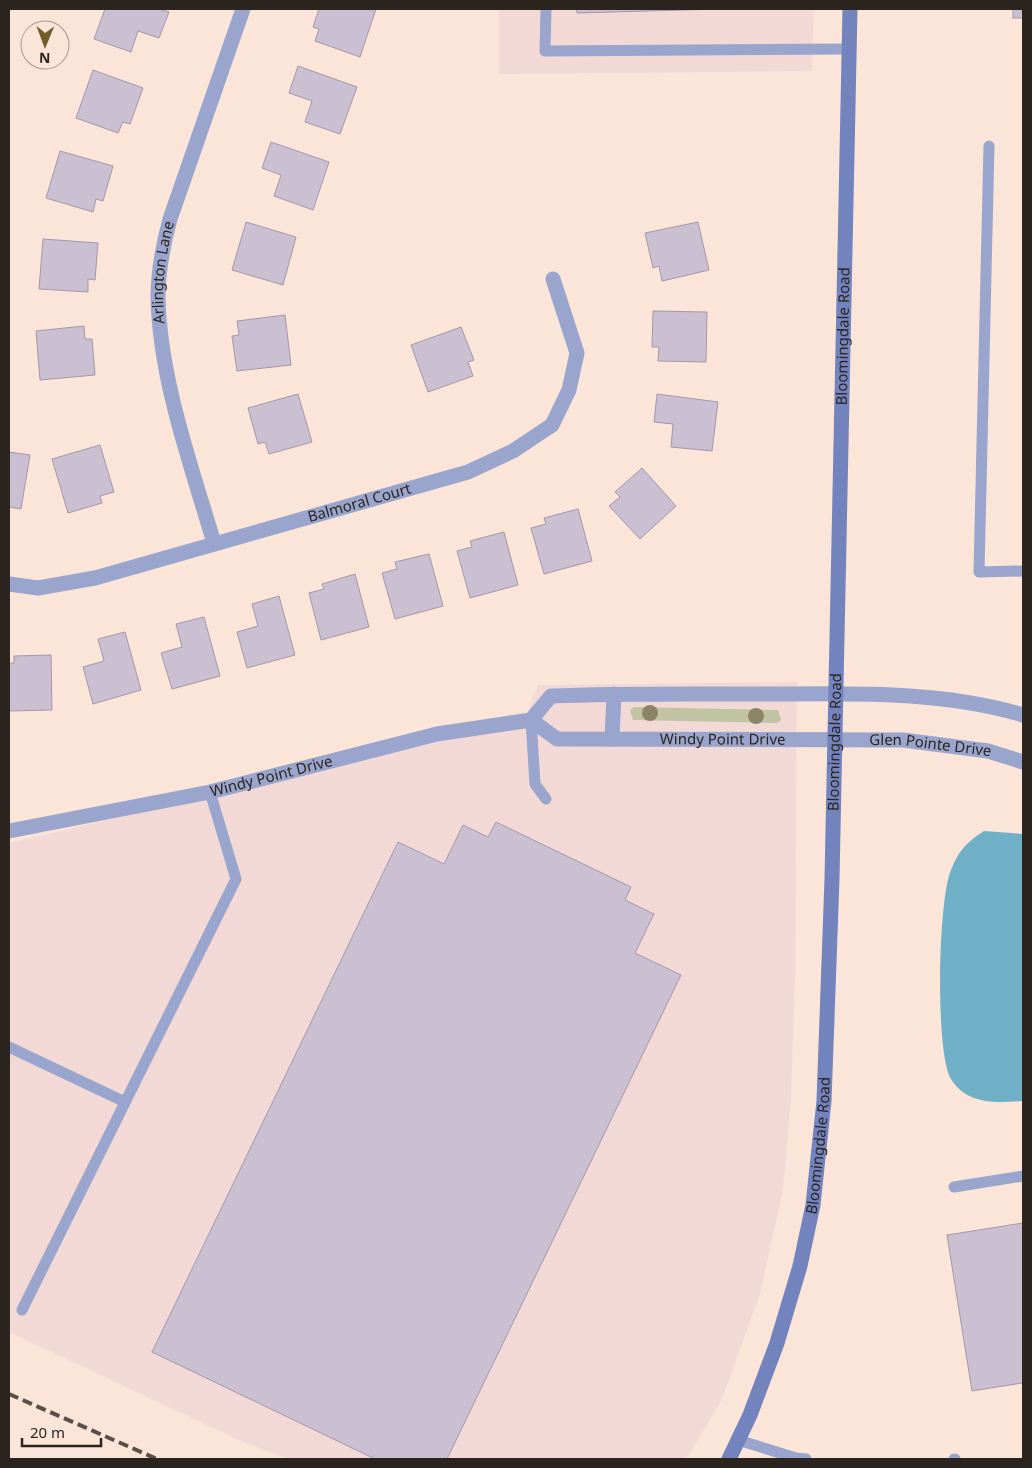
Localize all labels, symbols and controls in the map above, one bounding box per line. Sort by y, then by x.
north arrow [20,20,70,70]
text: N [39,49,51,68]
street label: Arlington Lane [147,219,178,325]
street label: Bloomingdale Road [831,267,854,405]
street label: Balmoral Court [305,478,414,526]
street label: Bloomingdale Road [822,673,845,811]
street label: Windy Point Drive [660,728,786,749]
street label: Glen Pointe Drive [869,729,993,760]
street label: Windy Point Drive [208,750,334,801]
street label: Bloomingdale Road [800,1076,834,1216]
scale bar [22,1416,101,1448]
text: 20 m [30,1422,65,1442]

